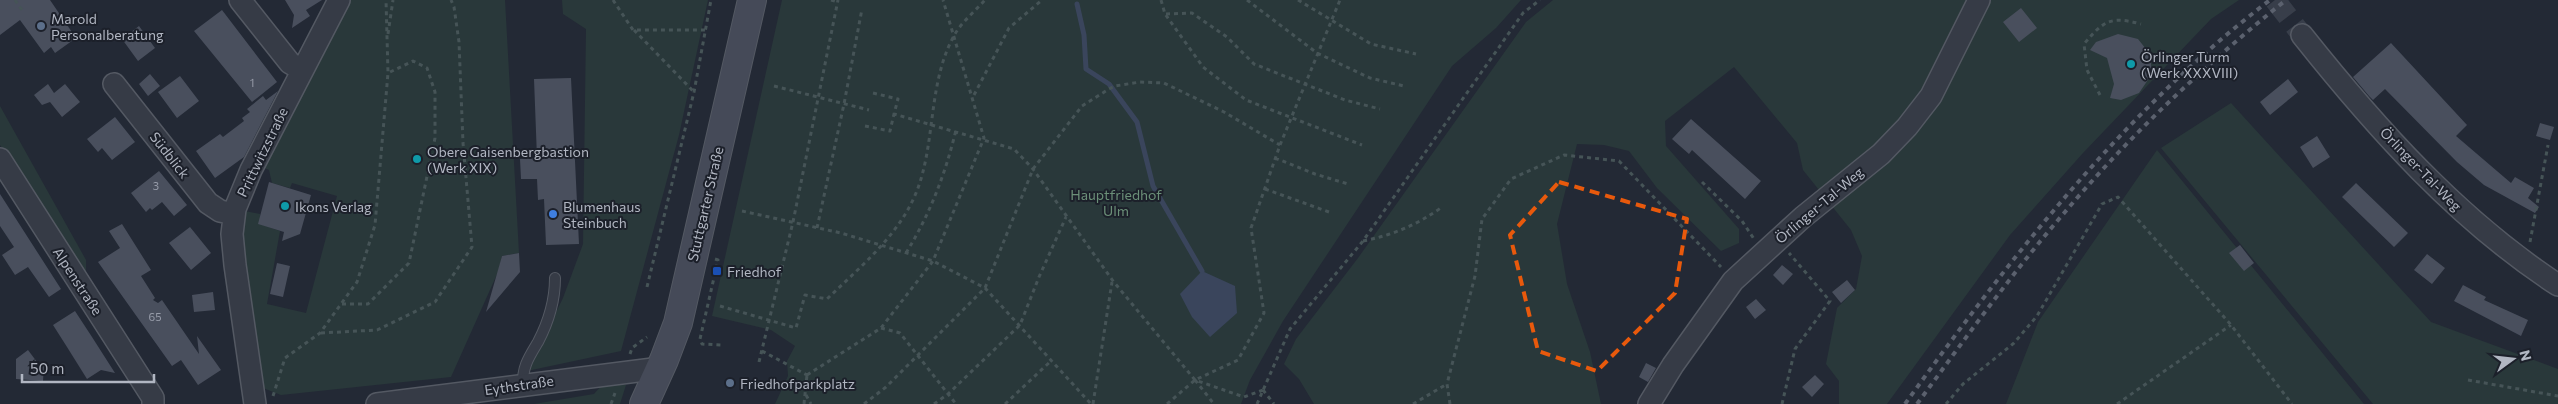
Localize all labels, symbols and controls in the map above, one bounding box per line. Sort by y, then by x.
place label: Marold Personalberatung [51,10,164,43]
marker: Marold Personalberatung [35,20,47,32]
place label: Örlinger Turm (Werk XXXVIII) [2141,48,2238,81]
marker: Örlinger Turm (Werk XXXVIII) [2125,58,2137,70]
house number: 1 [250,76,254,89]
street label: Prittwitzstraße [233,104,291,200]
street label: Örlinger-Tal-Weg [2377,124,2466,215]
street label: Südblick [147,128,194,182]
place label: Obere Gaisenbergbastion (Werk XIX) [427,143,589,176]
street label: Stuttgarter Straße [684,145,726,263]
marker: Obere Gaisenbergbastion (Werk XIX) [411,153,423,165]
street label: Örlinger-Tal-Weg [1771,163,1867,247]
house number: 3 [153,179,159,192]
park label: Hauptfriedhof Ulm [1070,186,1162,219]
place label: Ikons Verlag [295,198,372,215]
place label: Blumenhaus Steinbuch [563,198,641,231]
marker: Ikons Verlag [279,200,291,212]
marker: Blumenhaus Steinbuch [547,208,559,220]
street label: Alpenstraße [50,244,106,318]
place label: Friedhof [727,263,782,280]
marker: Friedhof [711,265,723,277]
house number: 65 [149,310,162,323]
north arrow [2488,334,2538,384]
text: N [2516,348,2536,363]
scale bar [22,352,155,384]
text: 50 m [30,359,64,377]
street label: Eythstraße [483,372,555,398]
place label: Friedhofparkplatz [740,375,855,392]
marker: Friedhofparkplatz [724,377,736,389]

